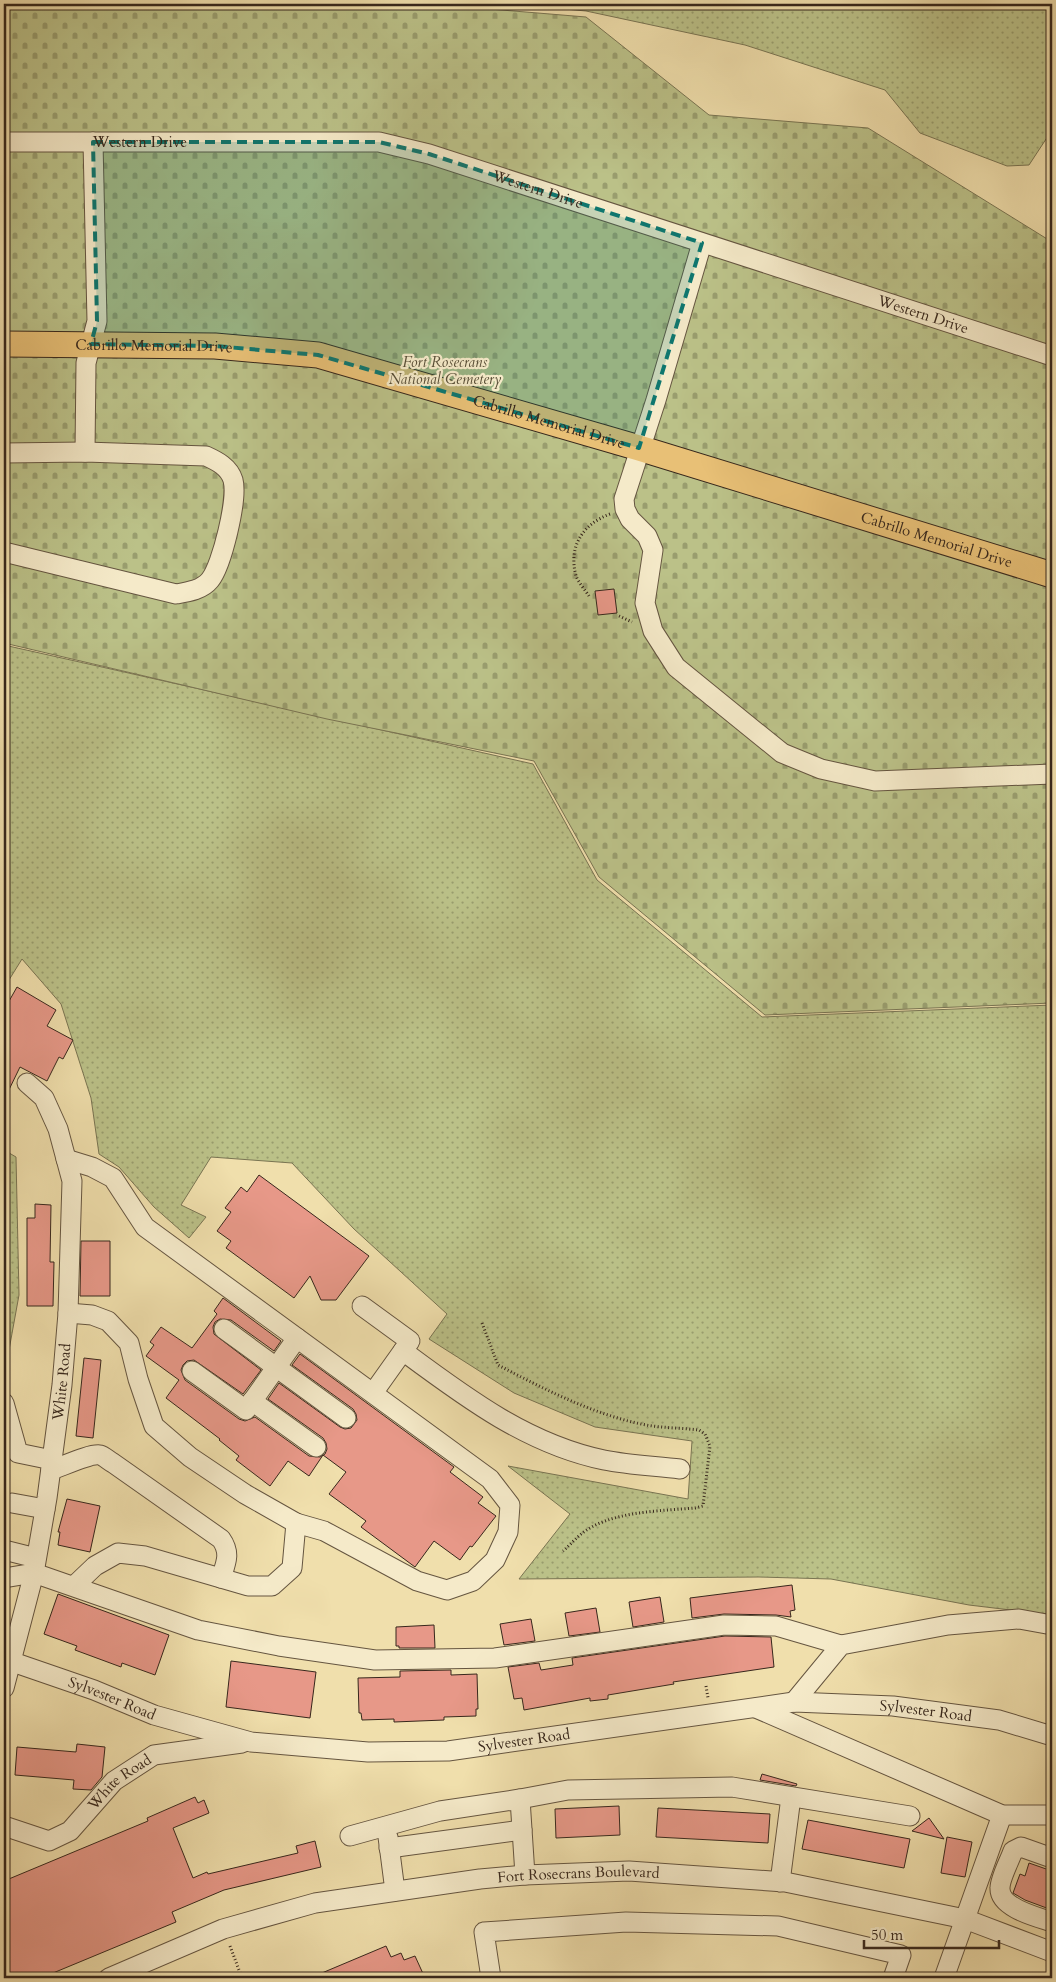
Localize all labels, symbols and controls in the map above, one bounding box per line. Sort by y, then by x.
street label: Western Drive [92,132,187,152]
street label: Western Drive [489,165,586,213]
street label: Western Drive [874,290,971,338]
street label: Cabrillo Memorial Drive [75,335,234,358]
park label: Fort Rosecrans National Cemetery [389,352,502,389]
street label: Cabrillo Memorial Drive [471,390,628,454]
street label: Cabrillo Memorial Drive [858,507,1015,572]
street label: White Road [47,1342,75,1423]
street label: Sylvester Road [66,1672,159,1725]
street label: Sylvester Road [879,1695,973,1726]
street label: Sylvester Road [477,1724,571,1757]
street label: White Road [83,1749,155,1815]
street label: Fort Rosecrans Boulevard [496,1861,660,1887]
scale bar [864,1917,998,1949]
text: 50 m [871,1925,903,1945]

